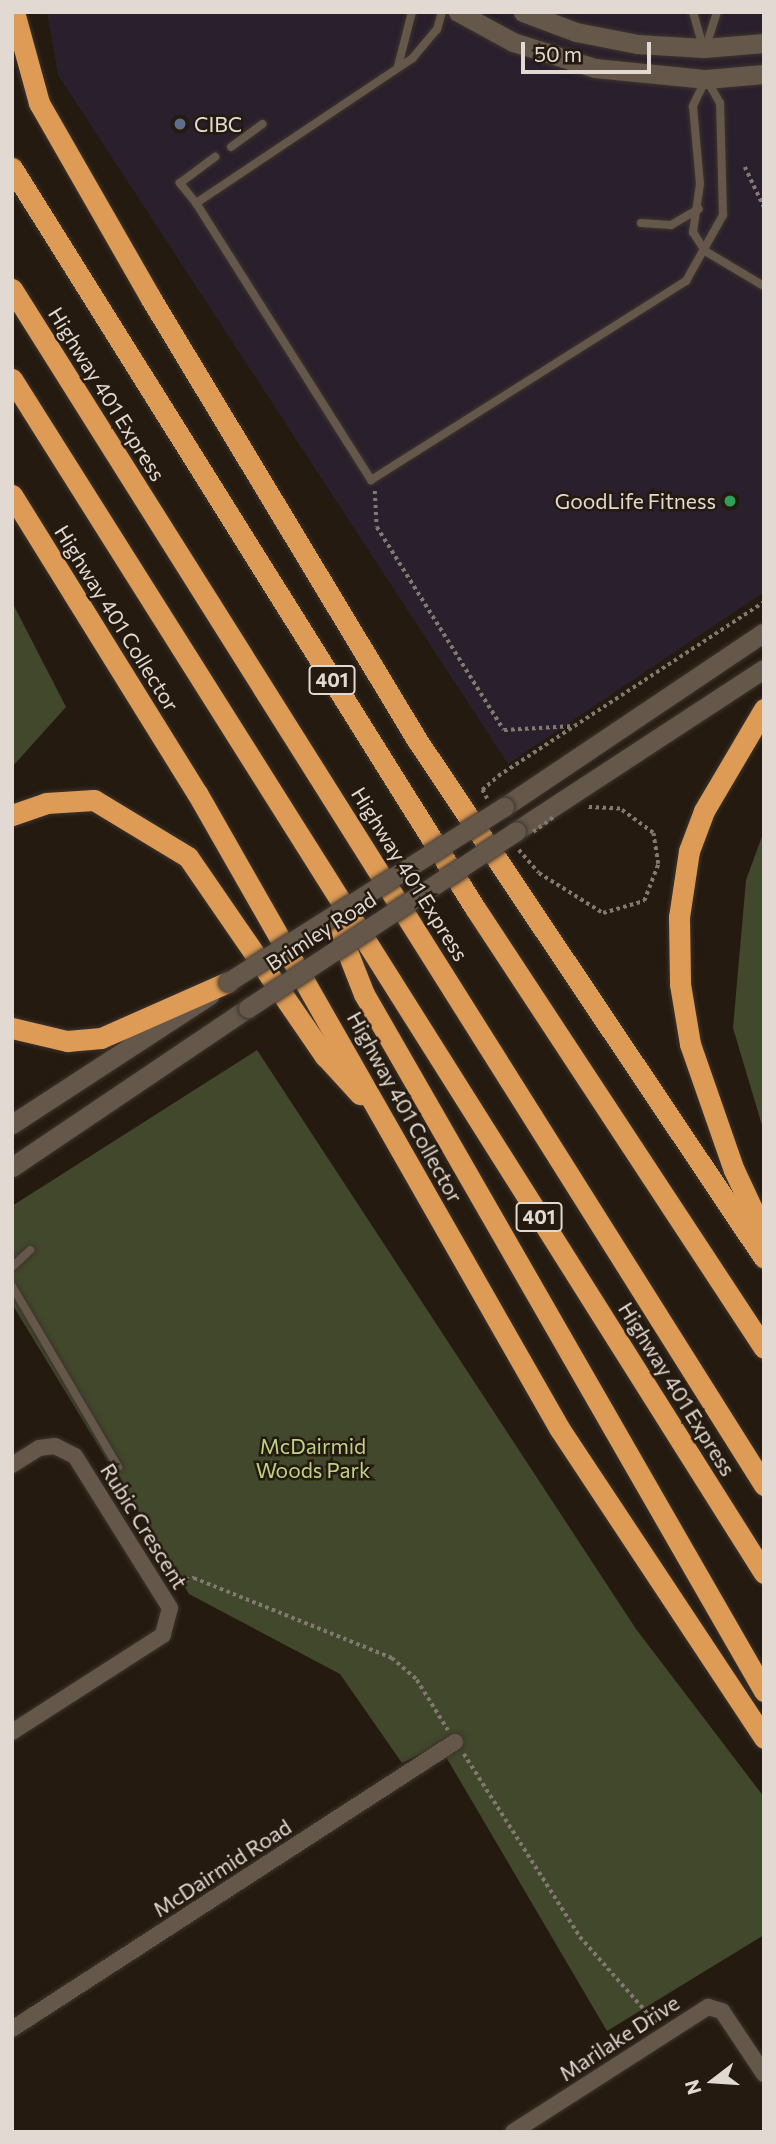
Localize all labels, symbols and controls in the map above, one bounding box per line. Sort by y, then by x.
scale bar [524,28,654,72]
text: 50 m [534,41,582,66]
place label: CIBC [194,111,242,137]
marker: CIBC [172,116,188,132]
street label: Highway 401 Express [43,302,171,486]
place label: GoodLife Fitness [555,488,716,514]
marker: GoodLife Fitness [722,493,738,509]
street label: Highway 401 Collector [50,520,184,716]
road number: 401 [308,664,356,695]
street label: Highway 401 Express [346,782,474,966]
street label: Brimley Road [261,886,381,976]
street label: Highway 401 Collector [342,1007,468,1207]
road number: 401 [514,1202,564,1232]
street label: Highway 401 Express [613,1297,741,1481]
park label: McDairmid Woods Park [256,1433,370,1483]
street label: Rubic Crescent [95,1459,193,1593]
street label: McDairmid Road [148,1814,296,1922]
street label: Marilake Drive [554,1990,684,2086]
north arrow [678,2046,748,2116]
text: N [679,2077,706,2097]

